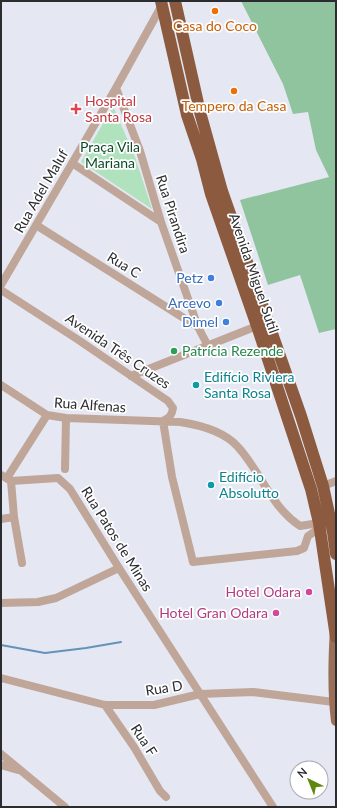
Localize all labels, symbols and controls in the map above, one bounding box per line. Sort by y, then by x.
marker: Casa do Coco [210,6,220,16]
place label: Casa do Coco [173,17,257,34]
marker: Tempero da Casa [229,86,239,96]
place label: Hospital Santa Rosa [85,92,152,125]
place label: Tempero da Casa [182,97,286,114]
marker: Hospital Santa Rosa [70,103,82,115]
park label: Praça Vila Mariana [80,138,140,171]
street label: Rua Adel Maluf [10,146,71,236]
street label: Rua Pirandira [153,172,194,255]
street label: Avenida Miguel Sutil [226,211,283,335]
street label: Rua C [104,248,145,282]
place label: Petz [176,269,203,286]
marker: Petz [206,273,216,283]
place label: Arcevo [168,294,211,311]
marker: Arcevo [214,298,224,308]
street label: Avenida Três Cruzes [63,309,174,392]
place label: Dimel [182,313,218,330]
marker: Dimel [221,317,231,327]
place label: Patrícia Rezende [182,342,283,359]
marker: Patrícia Rezende [169,346,179,356]
place label: Edifício Riviera Santa Rosa [204,368,295,401]
marker: Edifício Riviera Santa Rosa [191,380,201,390]
street label: Rua Alfenas [54,394,127,415]
place label: Edifício Absolutto [219,468,279,501]
marker: Edifício Absolutto [206,480,216,490]
street label: Rua Patos de Minas [78,483,157,594]
place label: Hotel Odara [226,583,301,600]
marker: Hotel Odara [304,587,314,597]
place label: Hotel Gran Odara [159,604,268,621]
marker: Hotel Gran Odara [271,608,281,618]
street label: Rua D [144,676,184,699]
street label: Rua F [128,721,161,759]
north arrow [289,760,329,800]
text: N [294,765,309,780]

